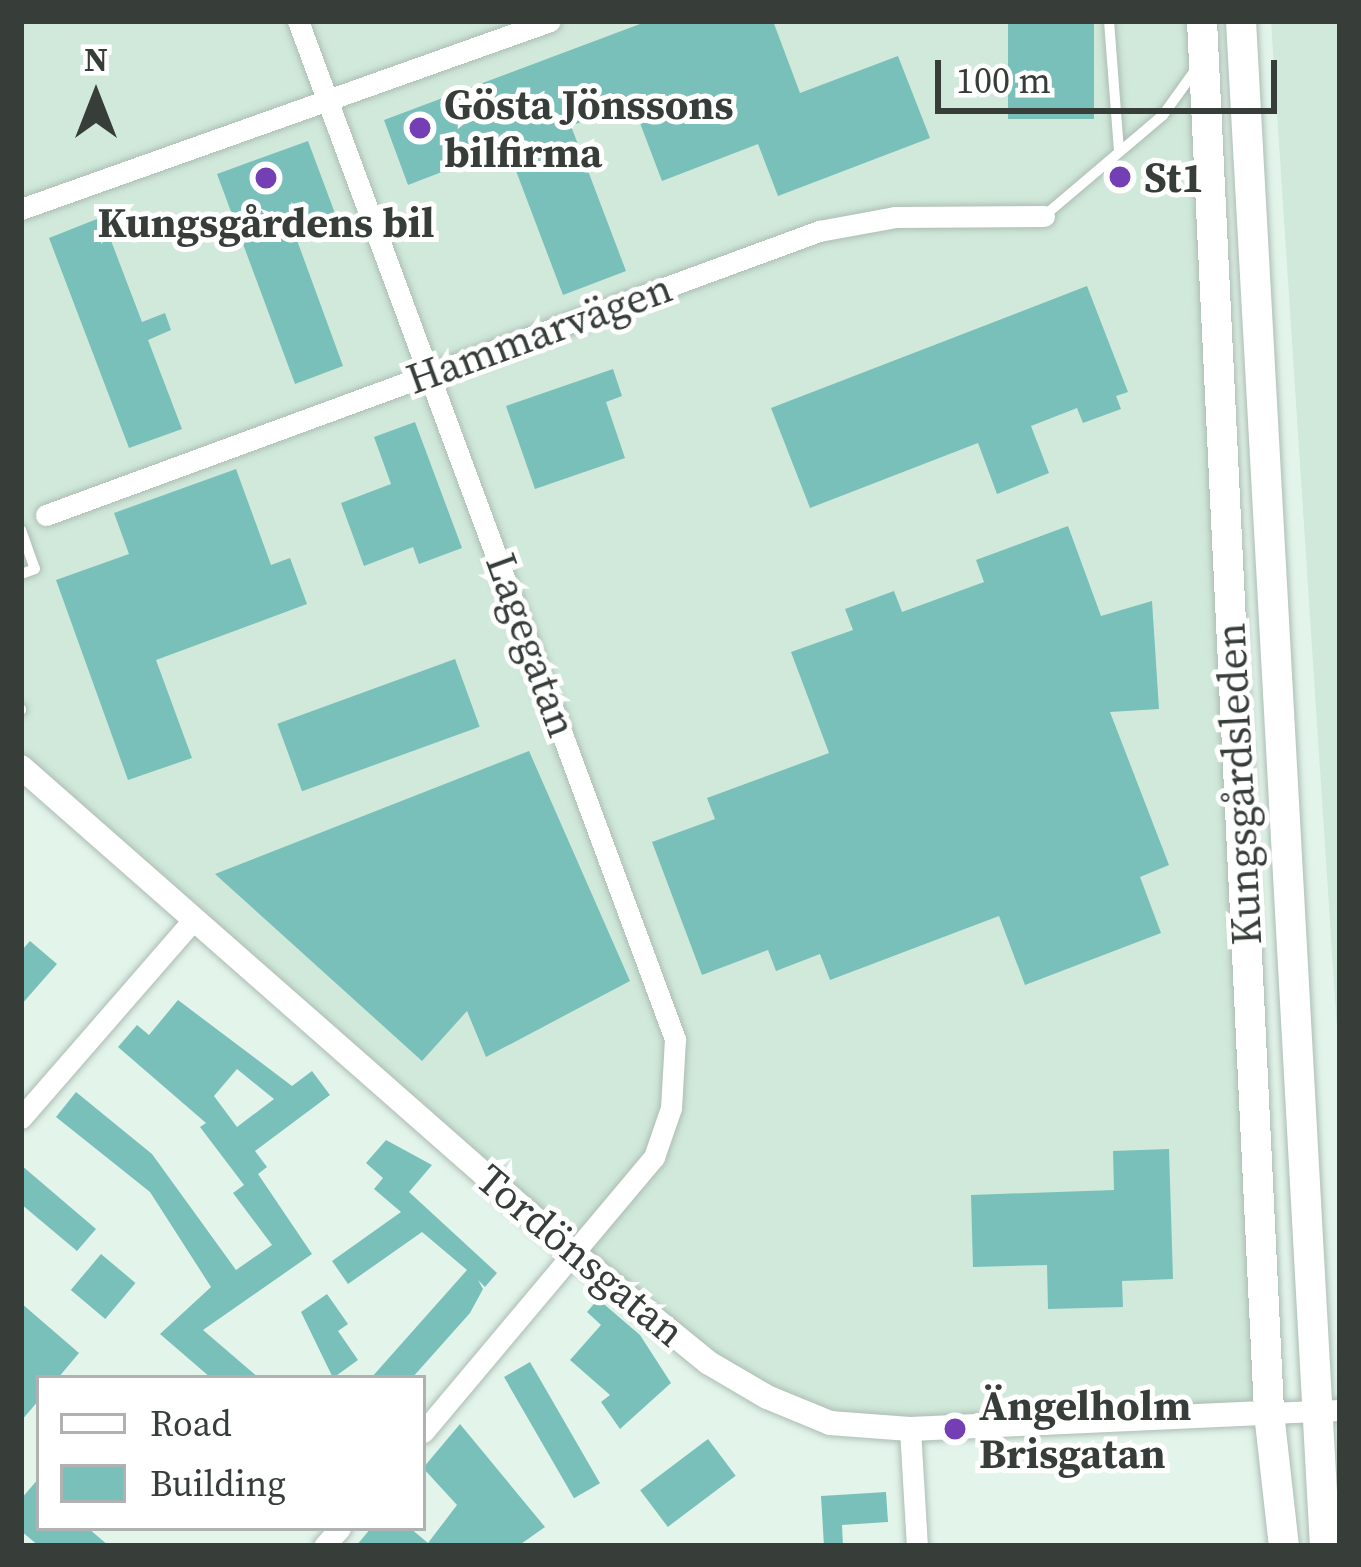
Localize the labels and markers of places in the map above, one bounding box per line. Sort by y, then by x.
place label: Gösta Jönssons bilfirma [444,79,734,178]
marker: Gösta Jönssons bilfirma [407,115,433,141]
place label: St1 [1144,152,1204,202]
marker: St1 [1107,164,1133,190]
marker: Kungsgårdens bil [253,165,279,191]
place label: Kungsgårdens bil [97,197,435,247]
place label: Ängelholm Brisgatan [979,1380,1191,1478]
marker: Ängelholm Brisgatan [942,1416,968,1442]

